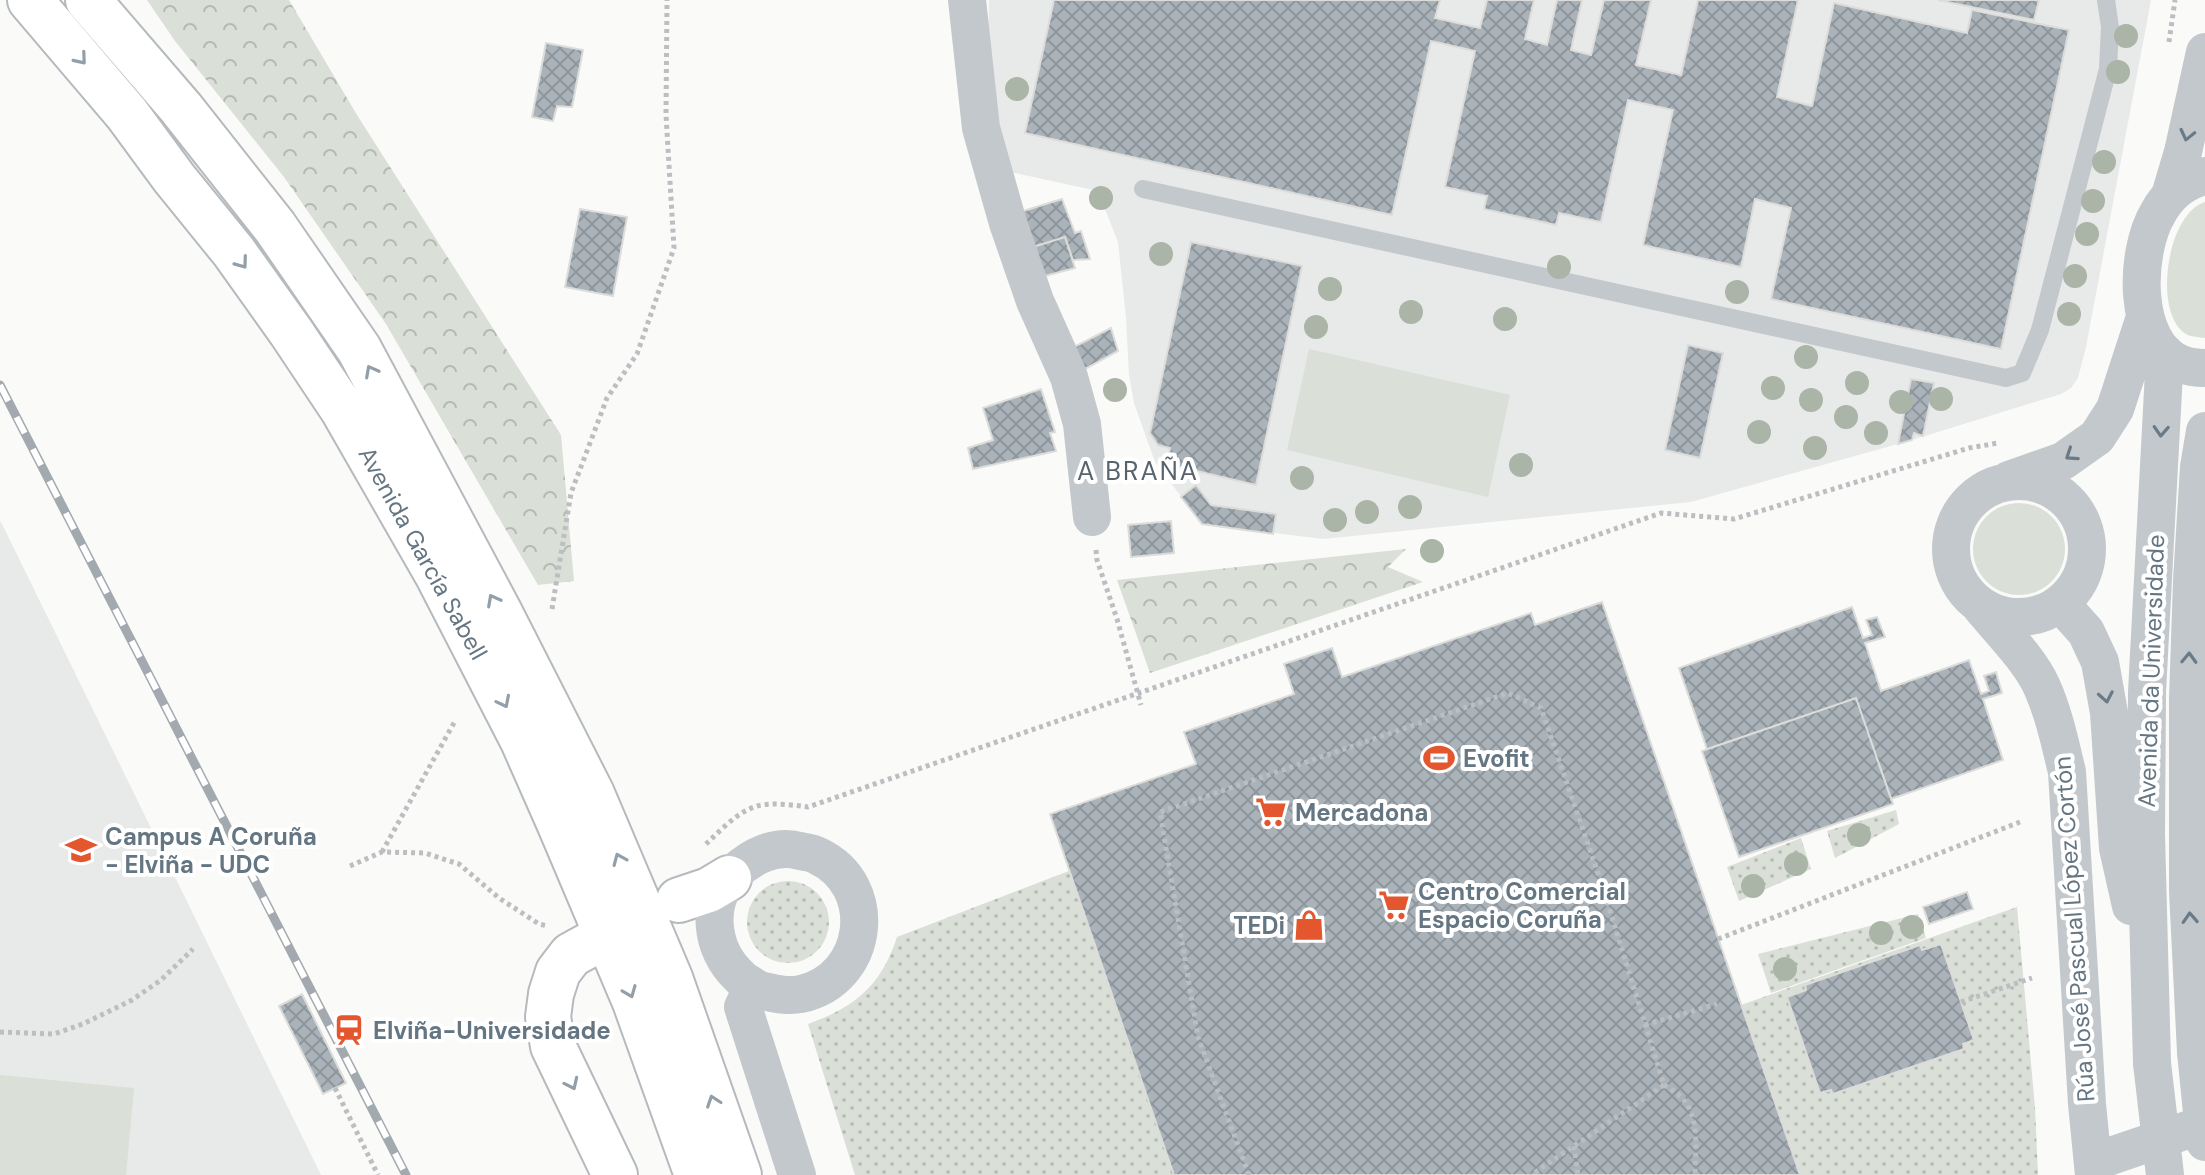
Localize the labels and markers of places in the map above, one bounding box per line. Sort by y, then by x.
sports icon: Evofit [1422,741,1456,775]
place label: Evofit [1463,743,1530,774]
supermarket icon: Mercadona [1254,795,1288,829]
place label: Mercadona [1295,797,1428,828]
place label: Campus A Coruña - Elviña - UDC [105,821,317,880]
school or university icon: Campus A Coruña - Elviña - UDC [64,833,98,867]
place label: Centro Comercial Espacio Coruña [1418,876,1626,935]
supermarket icon: Centro Comercial Espacio Coruña [1377,888,1411,922]
shop icon: TEDi [1292,908,1326,942]
place label: TEDi [1233,910,1285,941]
station icon: Elviña-Universidade [332,1013,366,1047]
place label: Elviña-Universidade [373,1015,611,1046]

